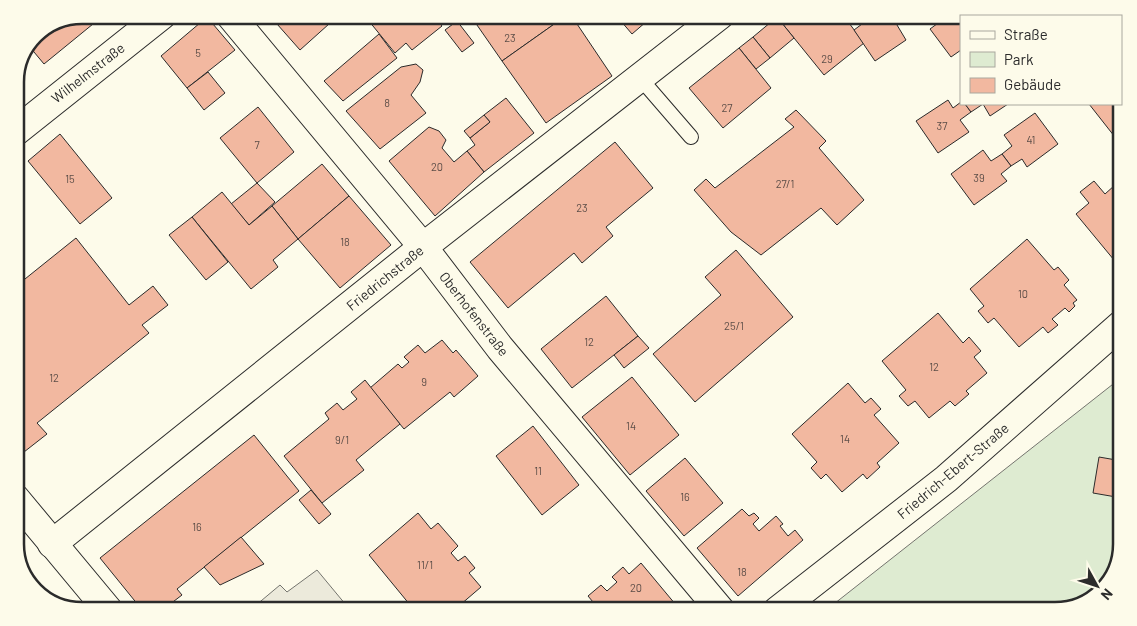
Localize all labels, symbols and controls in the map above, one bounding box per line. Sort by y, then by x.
legend [960,15,1122,105]
text: Straße [1004,25,1048,43]
house number: 23 [504,31,516,44]
street label: Wilhelmstraße [48,39,128,106]
house number: 5 [195,46,201,59]
text: Park [1004,50,1034,68]
house number: 29 [821,52,833,65]
text: Gebäude [1004,75,1061,93]
house number: 8 [384,96,390,109]
house number: 27 [721,101,733,114]
house number: 37 [937,119,947,132]
house number: 41 [1027,133,1035,146]
house number: 7 [254,138,260,151]
house number: 20 [431,160,443,173]
house number: 39 [973,171,985,184]
house number: 15 [65,172,75,185]
house number: 27/1 [776,177,794,190]
house number: 23 [576,201,588,214]
house number: 18 [340,235,350,248]
street label: Friedrichstraße [343,241,427,314]
street label: Oberhofenstraße [436,268,513,359]
house number: 10 [1018,287,1028,300]
house number: 25/1 [724,319,744,332]
house number: 12 [584,335,594,348]
house number: 12 [929,360,939,373]
house number: 12 [49,371,59,384]
house number: 9 [421,375,427,388]
house number: 14 [626,419,636,432]
street label: Friedrich-Ebert-Straße [893,419,1012,522]
house number: 14 [840,432,850,445]
house number: 9/1 [335,433,349,446]
house number: 11 [534,464,542,477]
house number: 16 [680,490,690,503]
house number: 16 [192,520,202,533]
house number: 11/1 [417,558,433,571]
north arrow [1072,561,1122,611]
house number: 18 [737,565,747,578]
house number: 20 [630,581,642,594]
text: N [1098,586,1117,604]

